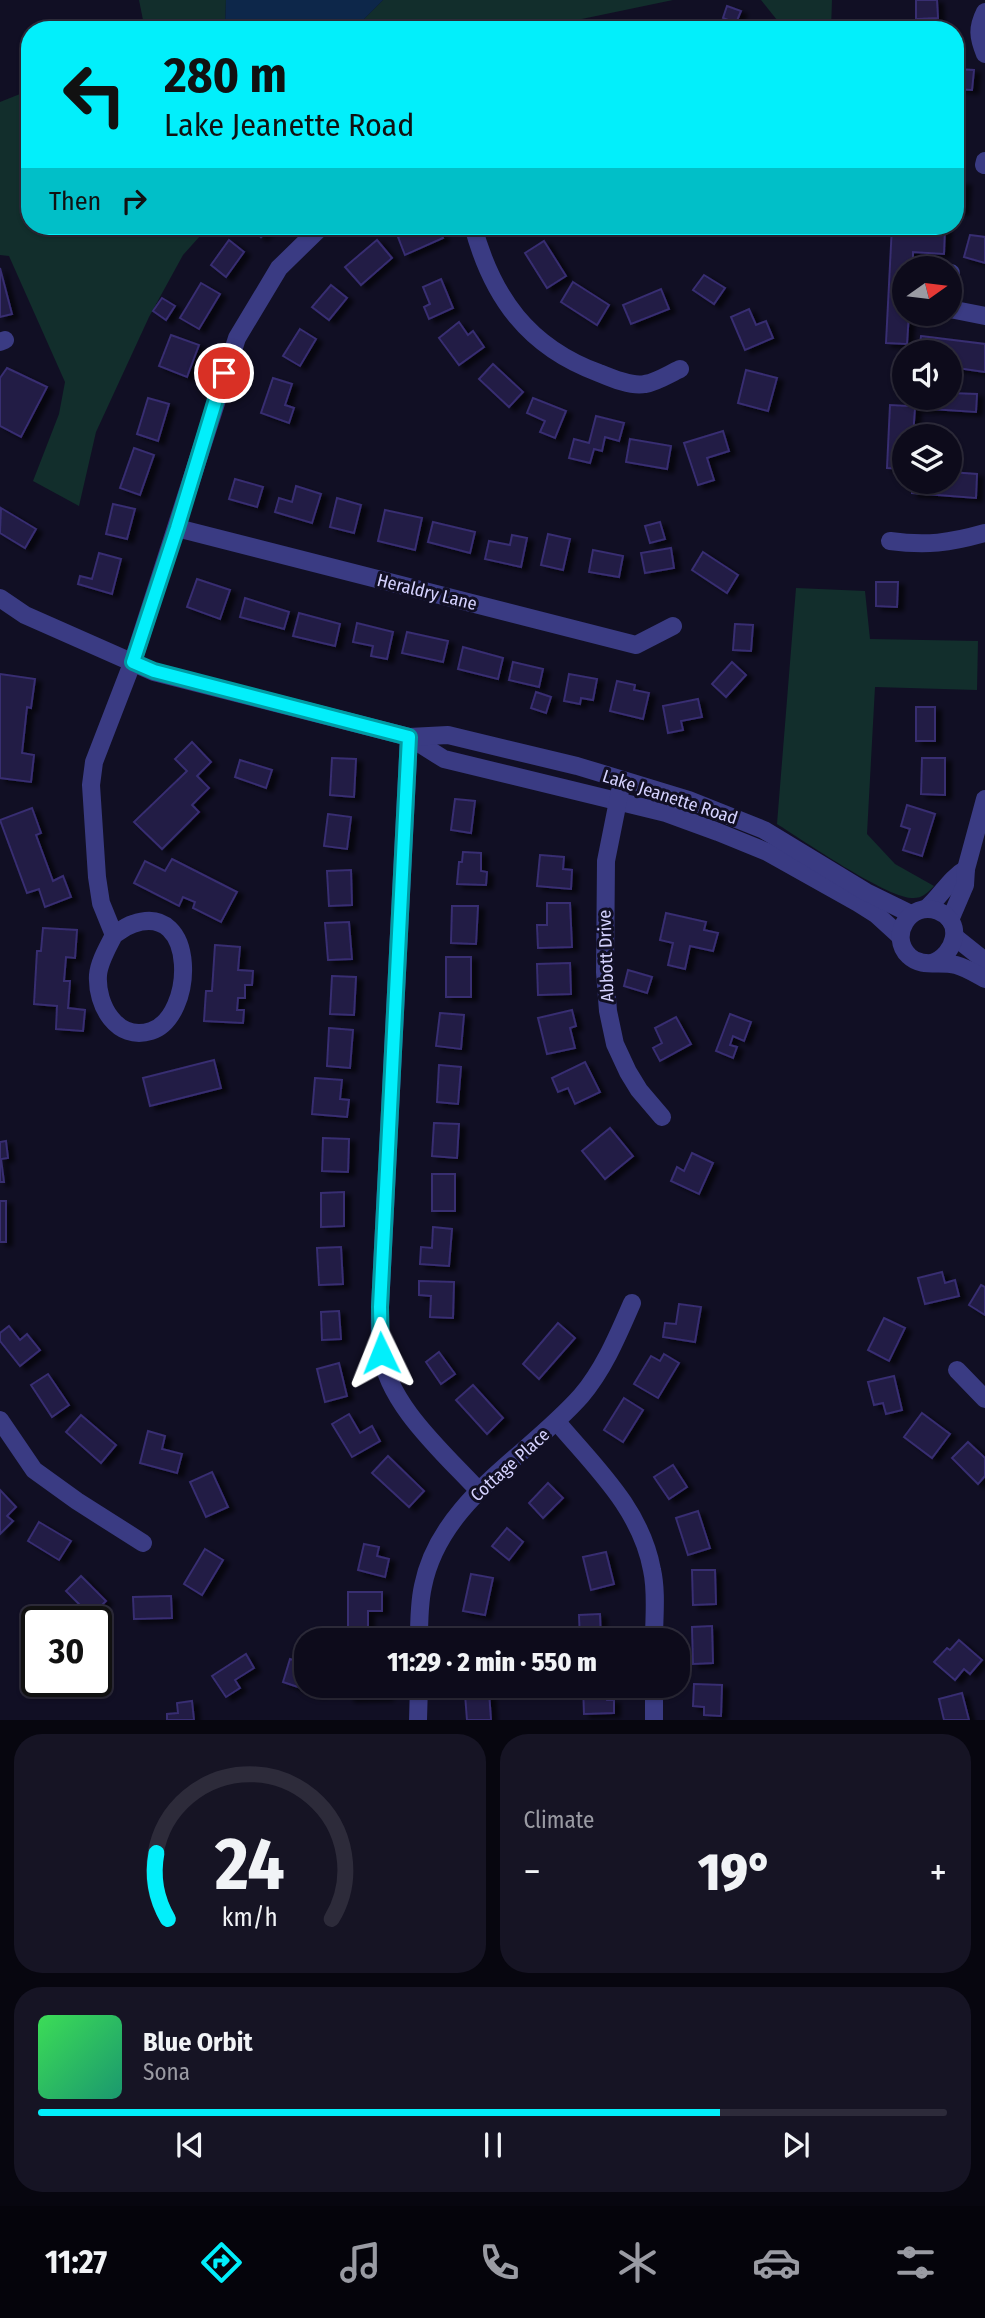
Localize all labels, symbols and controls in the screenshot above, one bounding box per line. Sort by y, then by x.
text: 280 m [164,46,287,105]
icon: left [49,49,140,140]
text: Lake Jeanette Road [164,106,414,144]
icon: right [115,182,153,220]
text: Then [49,186,101,217]
north arrow [892,256,962,326]
map controls [892,256,962,494]
button: sound [892,340,962,410]
pin [194,343,254,403]
icon: arrive [205,354,243,392]
button: layers [892,424,962,494]
street label: Heraldry Lane [375,569,479,615]
street label: Lake Jeanette Road [600,765,740,829]
street label: Abbott Drive [593,909,619,1002]
position arrow [344,1316,418,1390]
street label: Cottage Place [466,1424,554,1506]
speed limit sign: 30 [21,1606,112,1697]
text: 11:29 · 2 min · 550 m [387,1647,597,1678]
text: Climate [524,1806,594,1834]
text: 24 [214,1822,285,1909]
text: 19° [698,1841,772,1904]
text: − [524,1849,541,1895]
text: + [930,1849,947,1895]
text: km/h [222,1903,278,1933]
text: Blue Orbit [143,2027,253,2058]
text: Sona [143,2058,190,2086]
icon: previous [171,2126,209,2164]
icon: pause [474,2126,512,2164]
icon: next [777,2126,815,2164]
icon: directions [197,2238,246,2287]
icon: music [336,2238,385,2287]
icon: phone [475,2238,524,2287]
icon: climate [613,2238,662,2287]
icon: car [752,2238,801,2287]
icon: filters [891,2238,940,2287]
text: 11:27 [45,2243,107,2281]

